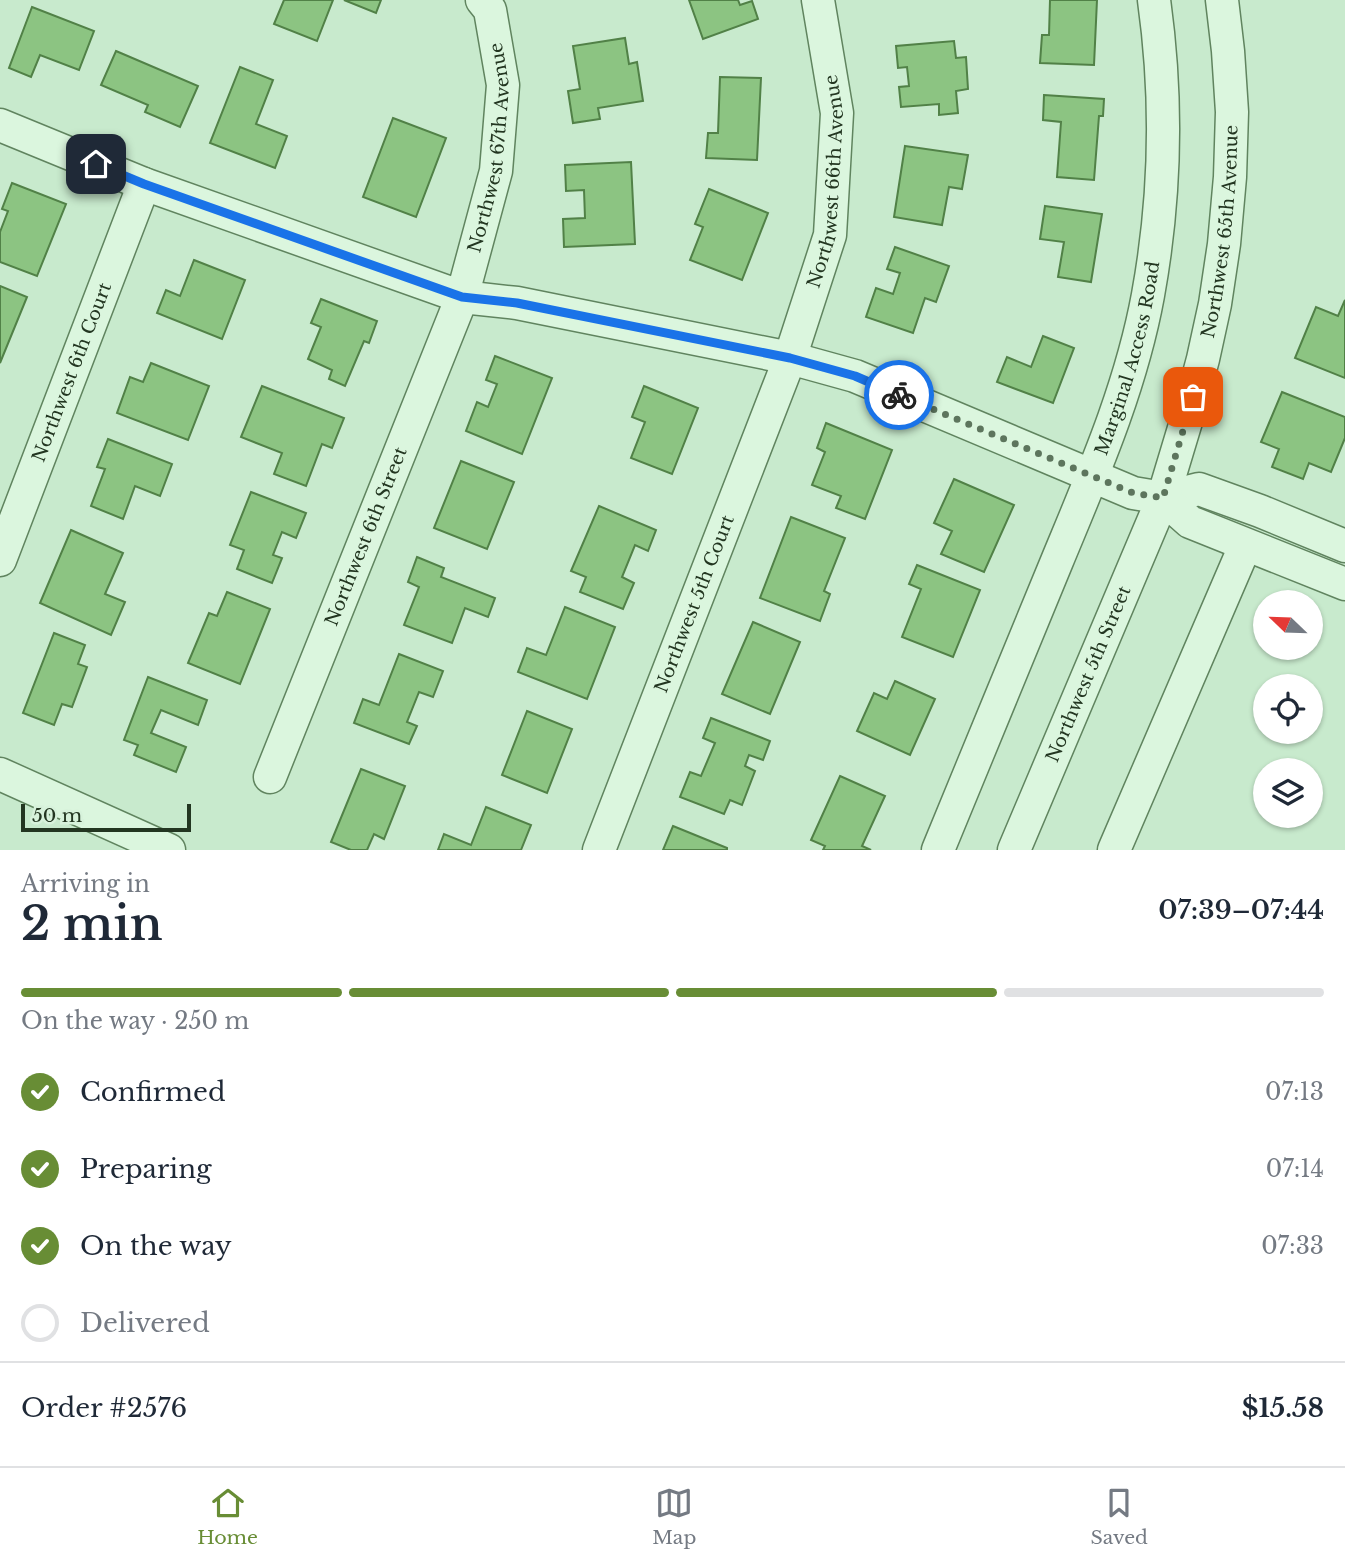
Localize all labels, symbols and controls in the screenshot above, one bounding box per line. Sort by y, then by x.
street label: Northwest 67th Avenue [463,41,514,255]
street label: Northwest 66th Avenue [803,73,848,291]
street label: Northwest 65th Avenue [1197,125,1243,340]
pin [66,134,126,194]
icon: home [77,145,115,183]
street label: Marginal Access Road [1090,260,1164,458]
street label: Northwest 6th Court [28,279,116,465]
courier [864,360,934,430]
pin [1163,367,1223,427]
icon: bike [880,376,918,414]
icon: bag [1174,378,1212,416]
street label: Northwest 6th Street [321,444,412,629]
street label: Northwest 5th Court [650,512,739,696]
street label: Northwest 5th Street [1041,583,1136,766]
north arrow [1253,590,1323,660]
map controls [1253,590,1323,828]
button: locate [1253,674,1323,744]
button: layers [1253,758,1323,828]
scale bar [21,801,191,833]
text: 50 m [32,804,82,827]
text: Arriving in [21,870,150,898]
text: 07:39–07:44 [1158,894,1324,926]
text: 2 min [21,895,163,952]
text: On the way · 250 m [21,1007,249,1035]
icon: check [21,1073,59,1111]
text: Confirmed [80,1076,225,1108]
text: 07:13 [1265,1078,1324,1106]
icon: check [21,1150,59,1188]
text: Preparing [80,1153,212,1185]
text: 07:14 [1266,1155,1324,1183]
icon: check [21,1227,59,1265]
text: On the way [80,1230,232,1262]
text: 07:33 [1261,1232,1324,1260]
text: Delivered [80,1307,210,1339]
text: Order #2576 [21,1392,187,1424]
text: $15.58 [1242,1392,1324,1424]
tab: Home [197,1484,258,1549]
tab: Map [652,1484,696,1549]
tab: Saved [1091,1484,1148,1549]

